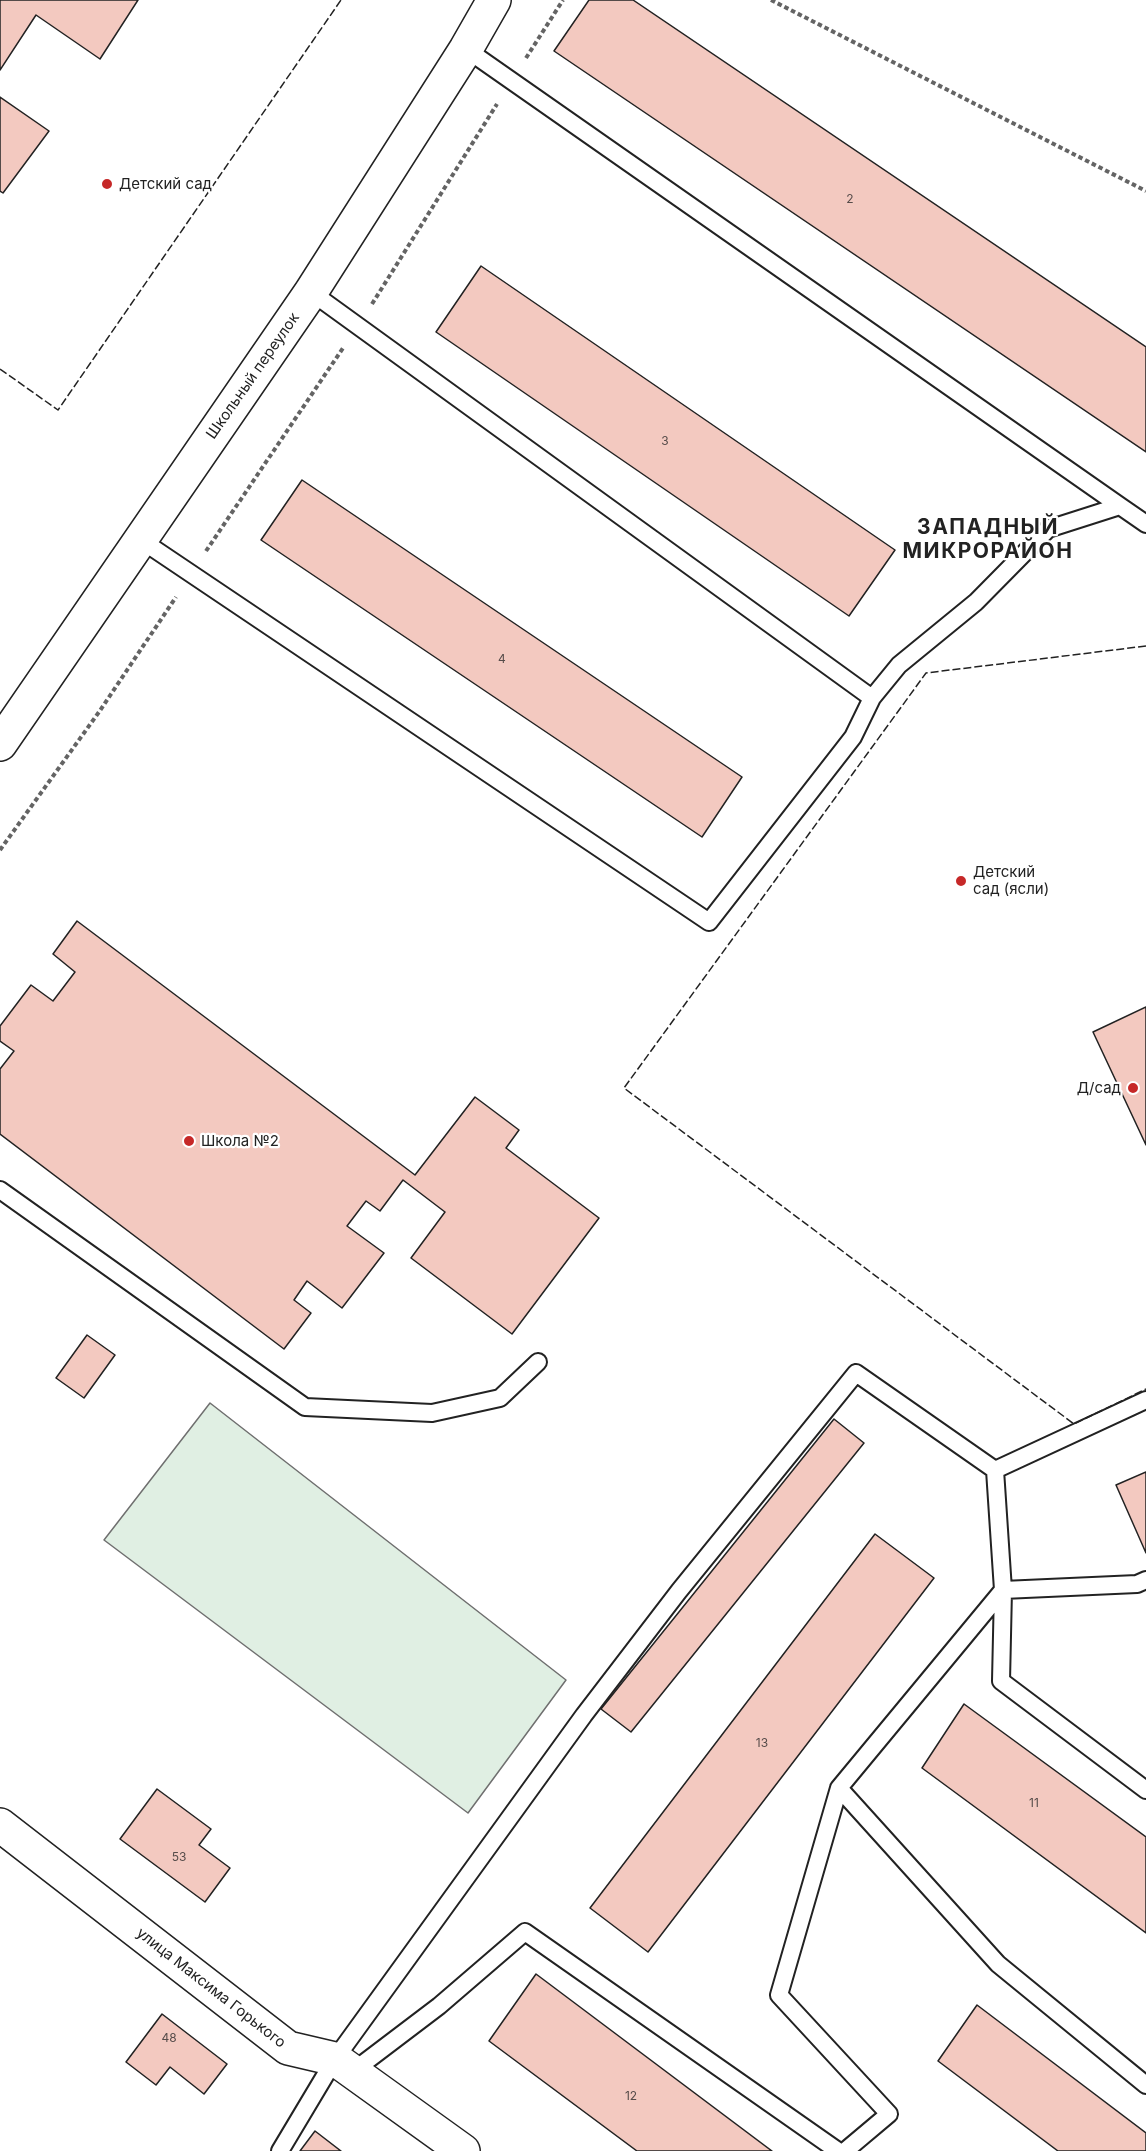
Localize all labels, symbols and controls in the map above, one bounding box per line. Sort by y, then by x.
place label: Детский сад [119,175,212,193]
marker: Детский сад [100,177,114,191]
house number: 2 [846,192,854,206]
street label: Школьный переулок [203,309,303,443]
house number: 3 [661,434,669,448]
district label: ЗАПАДНЫЙ МИКРОРАЙОН [903,515,1073,565]
house number: 4 [498,652,506,666]
place label: Детский сад (ясли) [973,863,1049,898]
marker: Детский сад (ясли) [954,874,968,888]
place label: Д/сад [1077,1079,1121,1097]
marker: Д/сад [1126,1081,1140,1095]
place label: Школа №2 [201,1132,279,1150]
marker: Школа №2 [182,1134,196,1148]
house number: 13 [756,1736,768,1750]
house number: 11 [1029,1796,1039,1810]
house number: 53 [172,1850,186,1864]
street label: улица Максима Горького [133,1924,289,2052]
house number: 48 [161,2031,177,2045]
house number: 12 [625,2089,637,2103]

